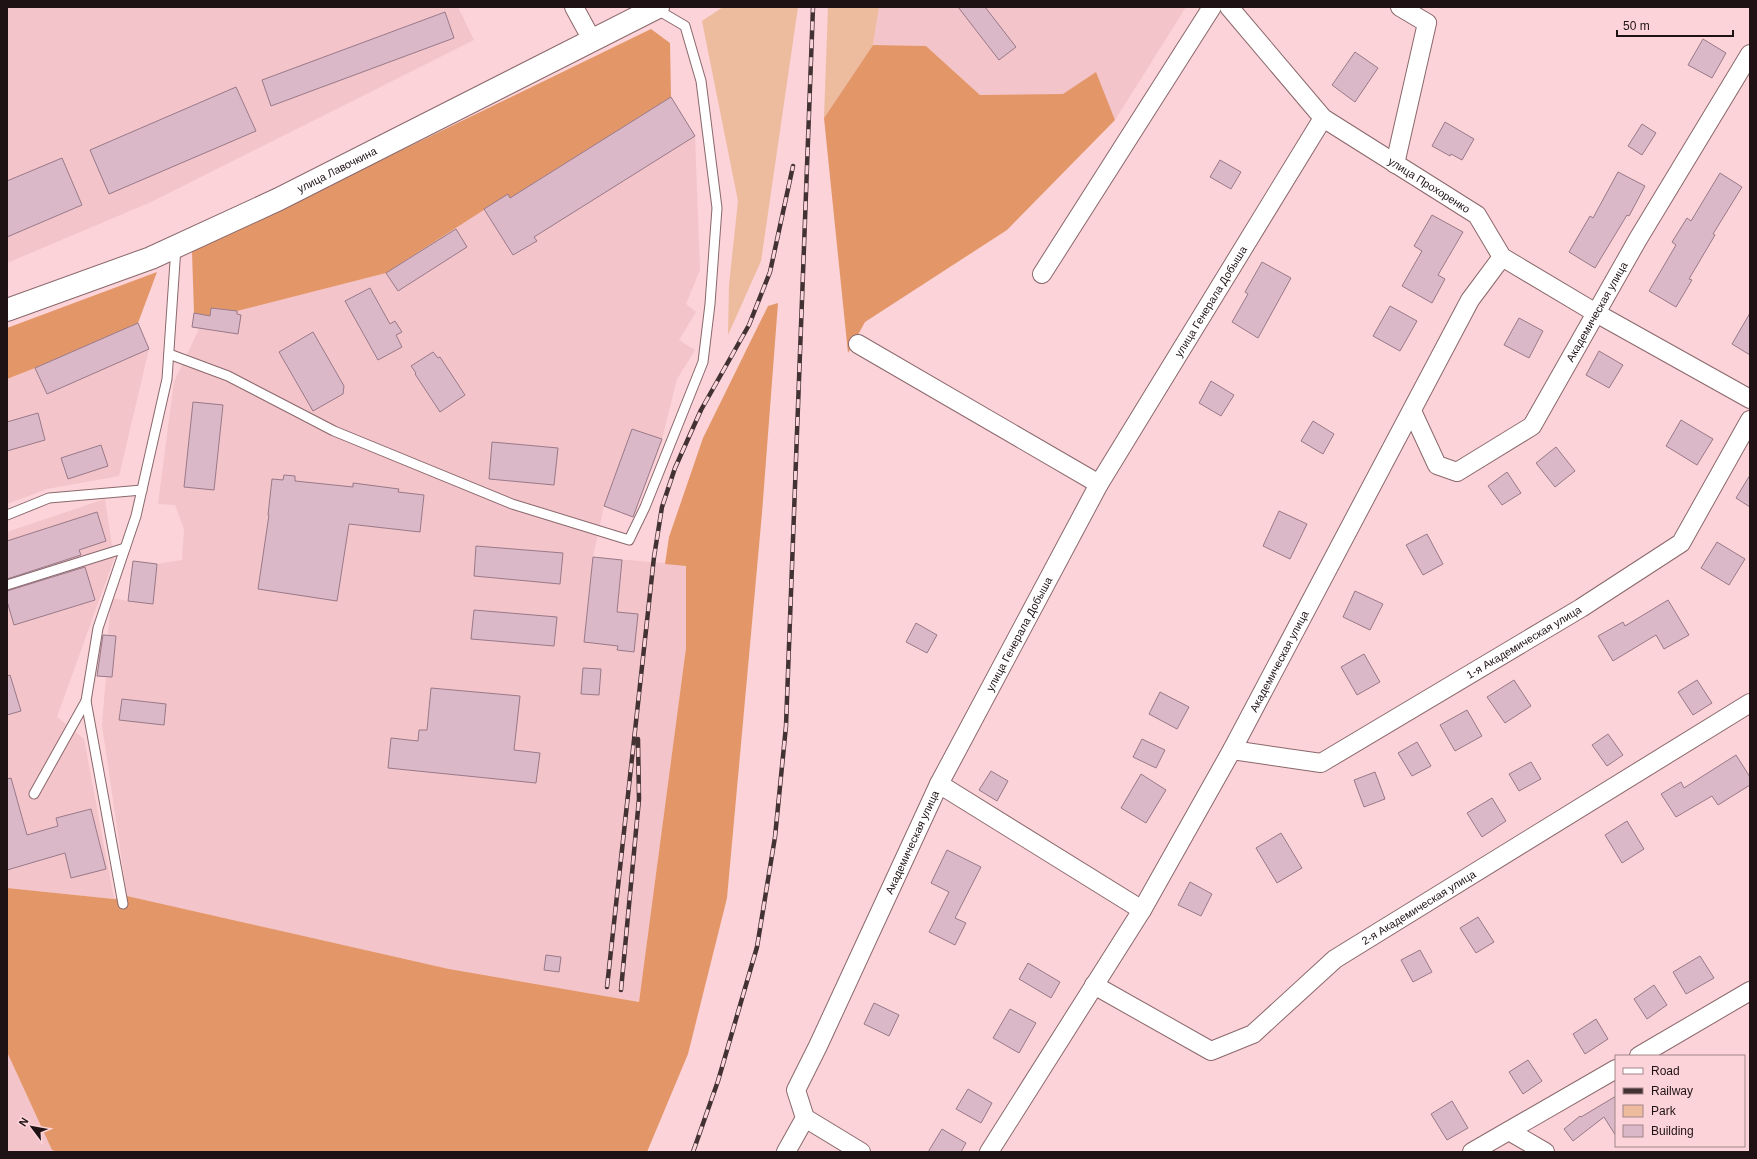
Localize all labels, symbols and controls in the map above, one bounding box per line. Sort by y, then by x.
scale bar [1617,12,1733,38]
text: 50 m [1623,19,1650,33]
street label: улица Лавочкина [295,144,379,195]
street label: улица Прохоренко [1386,155,1472,215]
street label: улица Генерала Добыша [1172,243,1250,359]
street label: Академическая улица [1564,259,1630,364]
street label: улица Генерала Добыша [984,574,1055,693]
street label: 1-я Академическая улица [1464,603,1584,681]
street label: Академическая улица [1247,608,1311,714]
street label: Академическая улица [883,788,942,896]
street label: 2-я Академическая улица [1360,867,1478,947]
legend [1615,1055,1745,1147]
text: Road [1651,1064,1680,1078]
text: Railway [1651,1084,1693,1098]
text: Park [1651,1104,1677,1118]
north arrow [12,1107,52,1147]
text: N [16,1115,31,1128]
text: Building [1651,1124,1694,1138]

